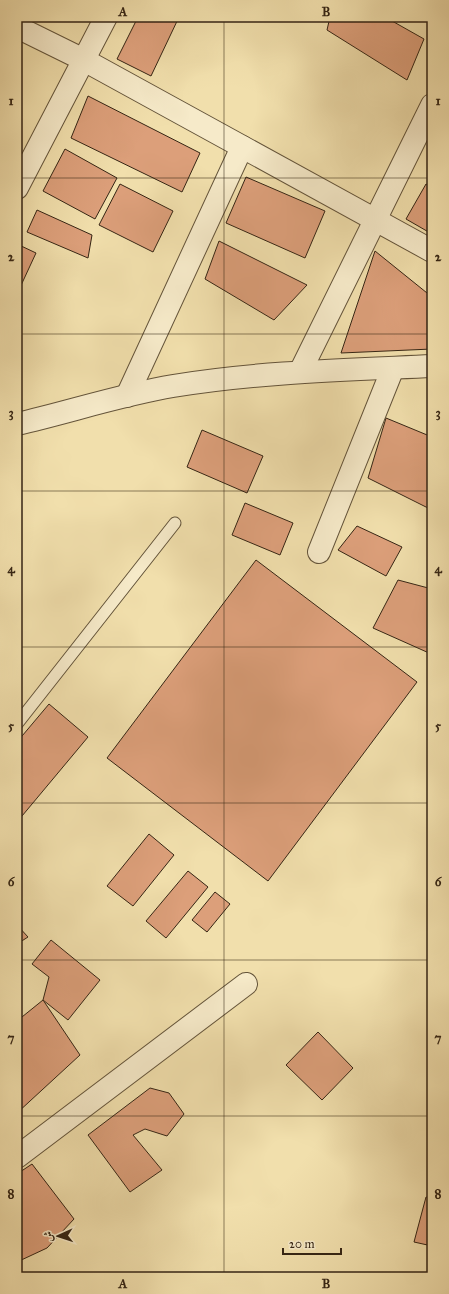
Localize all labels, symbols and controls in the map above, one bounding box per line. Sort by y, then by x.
text: A [118,4,128,20]
text: B [322,4,331,20]
text: 1 [8,93,14,109]
text: 1 [435,93,441,109]
text: 2 [8,249,15,265]
text: 2 [435,249,442,265]
text: 3 [8,405,14,421]
text: 3 [435,405,441,421]
text: 4 [7,561,15,577]
text: 4 [434,561,442,577]
text: 5 [8,718,15,734]
text: 5 [435,718,442,734]
text: 6 [8,874,16,890]
text: 6 [435,874,443,890]
text: 7 [8,1030,15,1046]
text: 7 [435,1030,442,1046]
text: 8 [8,1186,15,1202]
text: 8 [435,1186,442,1202]
north arrow [38,1216,78,1256]
scale bar [283,1230,341,1256]
text: ش [42,1231,55,1242]
text: 20 m [289,1237,315,1251]
text: A [118,1276,128,1292]
text: B [322,1276,331,1292]

